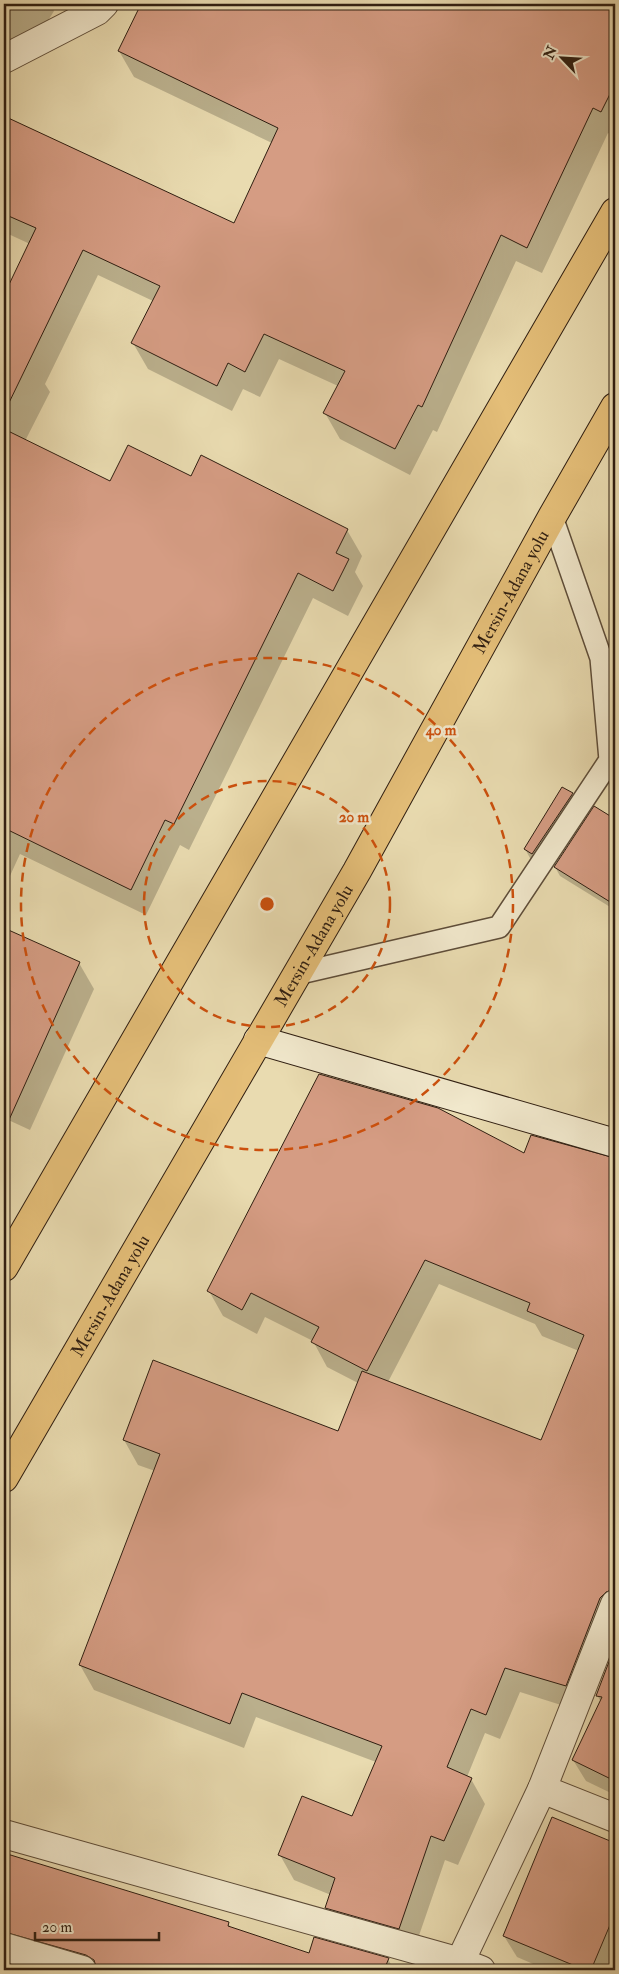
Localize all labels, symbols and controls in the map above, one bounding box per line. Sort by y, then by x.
north arrow [536,32,586,82]
text: N [540,43,561,63]
street label: Mersin-Adana yolu [468,526,554,658]
text: 40 m [425,721,457,740]
text: 20 m [339,808,369,827]
street label: Mersin-Adana yolu [269,880,358,1011]
centre of rings [258,895,276,913]
street label: Mersin-Adana yolu [66,1230,155,1361]
scale bar [35,1909,159,1941]
text: 20 m [42,1918,72,1937]

